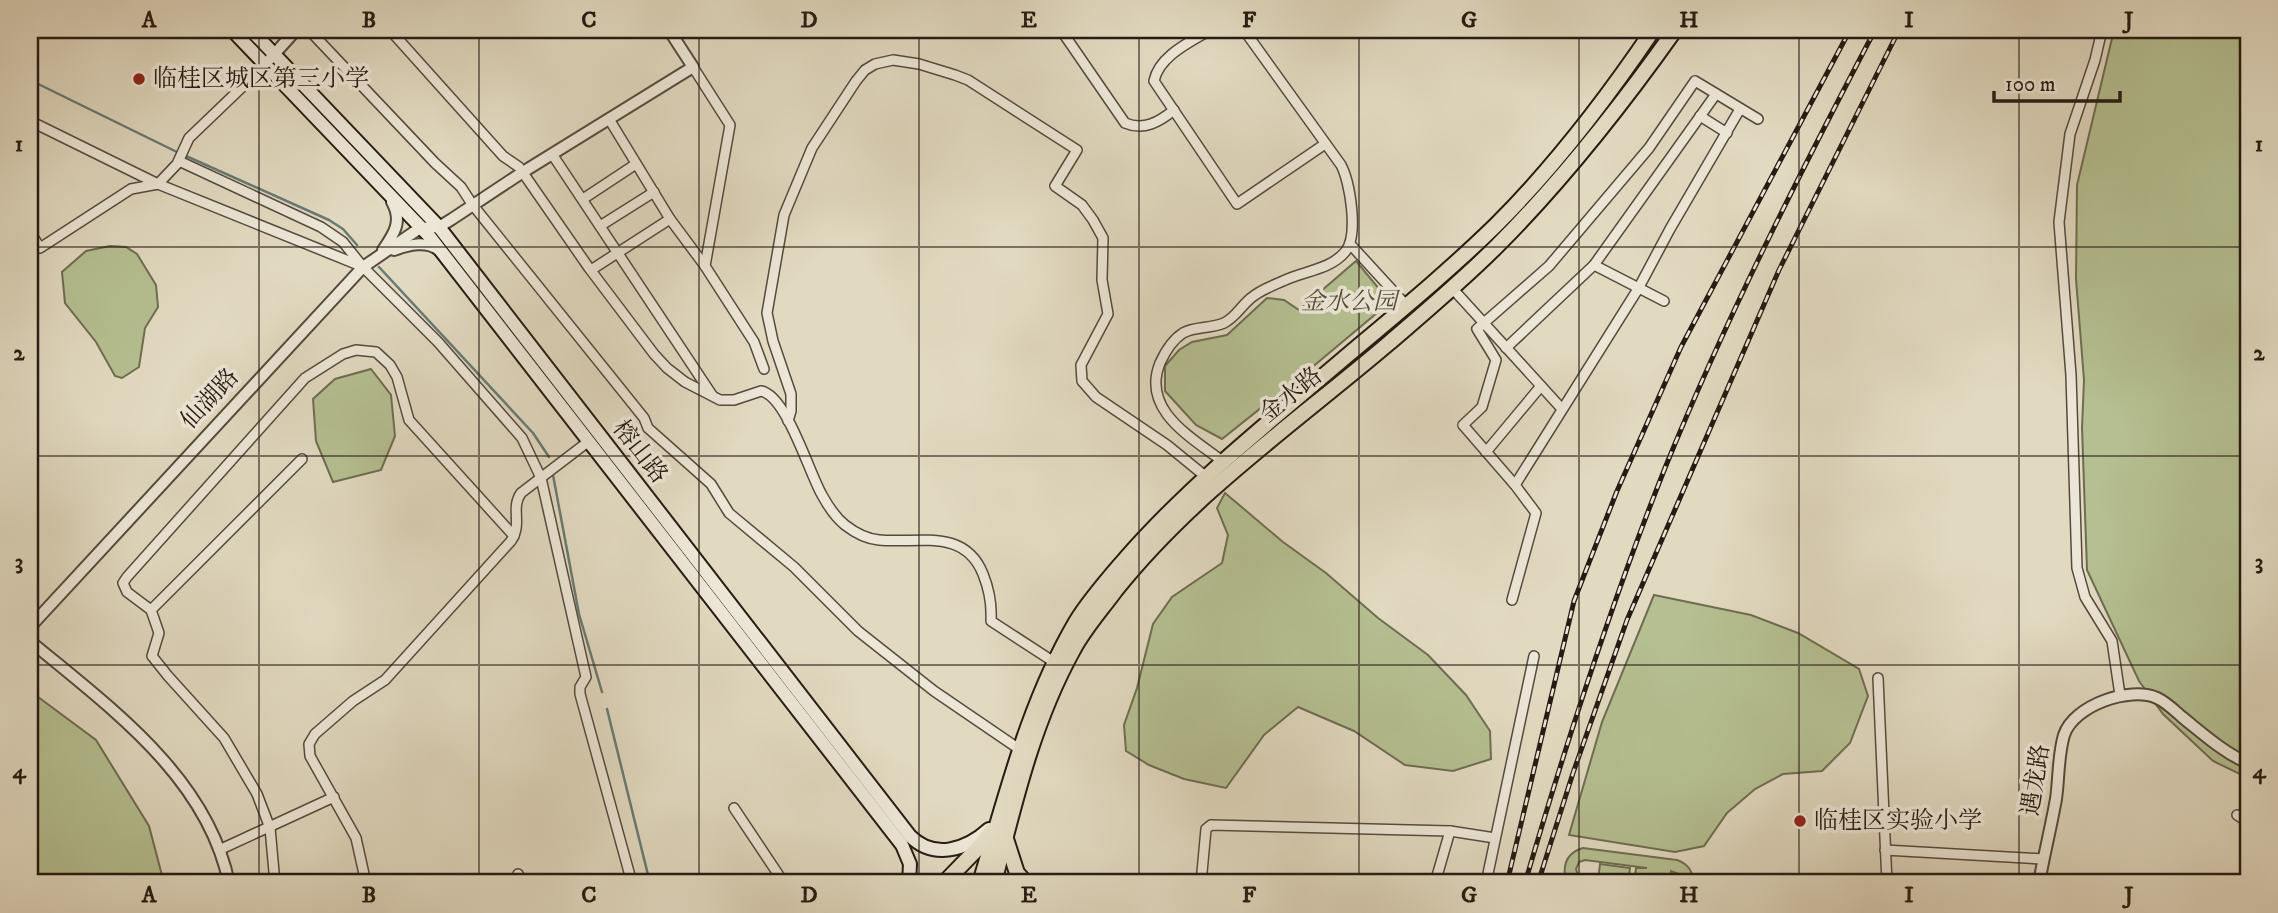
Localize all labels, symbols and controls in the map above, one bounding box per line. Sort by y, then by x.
text: A [141,6,158,35]
text: B [362,6,376,35]
text: C [581,6,597,35]
text: D [800,6,818,35]
text: E [1021,6,1037,35]
text: F [1242,6,1257,35]
text: G [1461,6,1477,35]
text: H [1679,6,1699,35]
text: I [1904,6,1914,35]
text: J [2121,6,2134,35]
scale bar [1994,60,2120,104]
place label: 临桂区城区第三小学 [153,64,369,94]
marker: 临桂区城区第三小学 [131,71,147,87]
text: 100 m [2005,72,2056,98]
text: 1 [15,130,23,159]
text: 1 [2255,130,2263,159]
park label: 金水公园 [1301,287,1401,317]
text: 2 [13,339,25,368]
text: 2 [2253,339,2265,368]
street label: 金水路 [1254,361,1328,429]
street label: 仙湖路 [174,362,246,436]
street label: 榕山路 [606,414,674,490]
text: 3 [15,548,23,577]
text: 3 [2255,548,2263,577]
street label: 遇龙路 [2016,742,2056,818]
text: 4 [12,757,27,786]
text: 4 [2252,757,2267,786]
place label: 临桂区实验小学 [1814,806,1982,836]
marker: 临桂区实验小学 [1792,813,1808,829]
text: A [141,881,158,910]
text: B [362,881,376,910]
text: C [581,881,597,910]
text: D [800,881,818,910]
text: E [1021,881,1037,910]
text: F [1242,881,1257,910]
text: G [1461,881,1477,910]
text: H [1679,881,1699,910]
text: I [1904,881,1914,910]
text: J [2121,881,2134,910]

